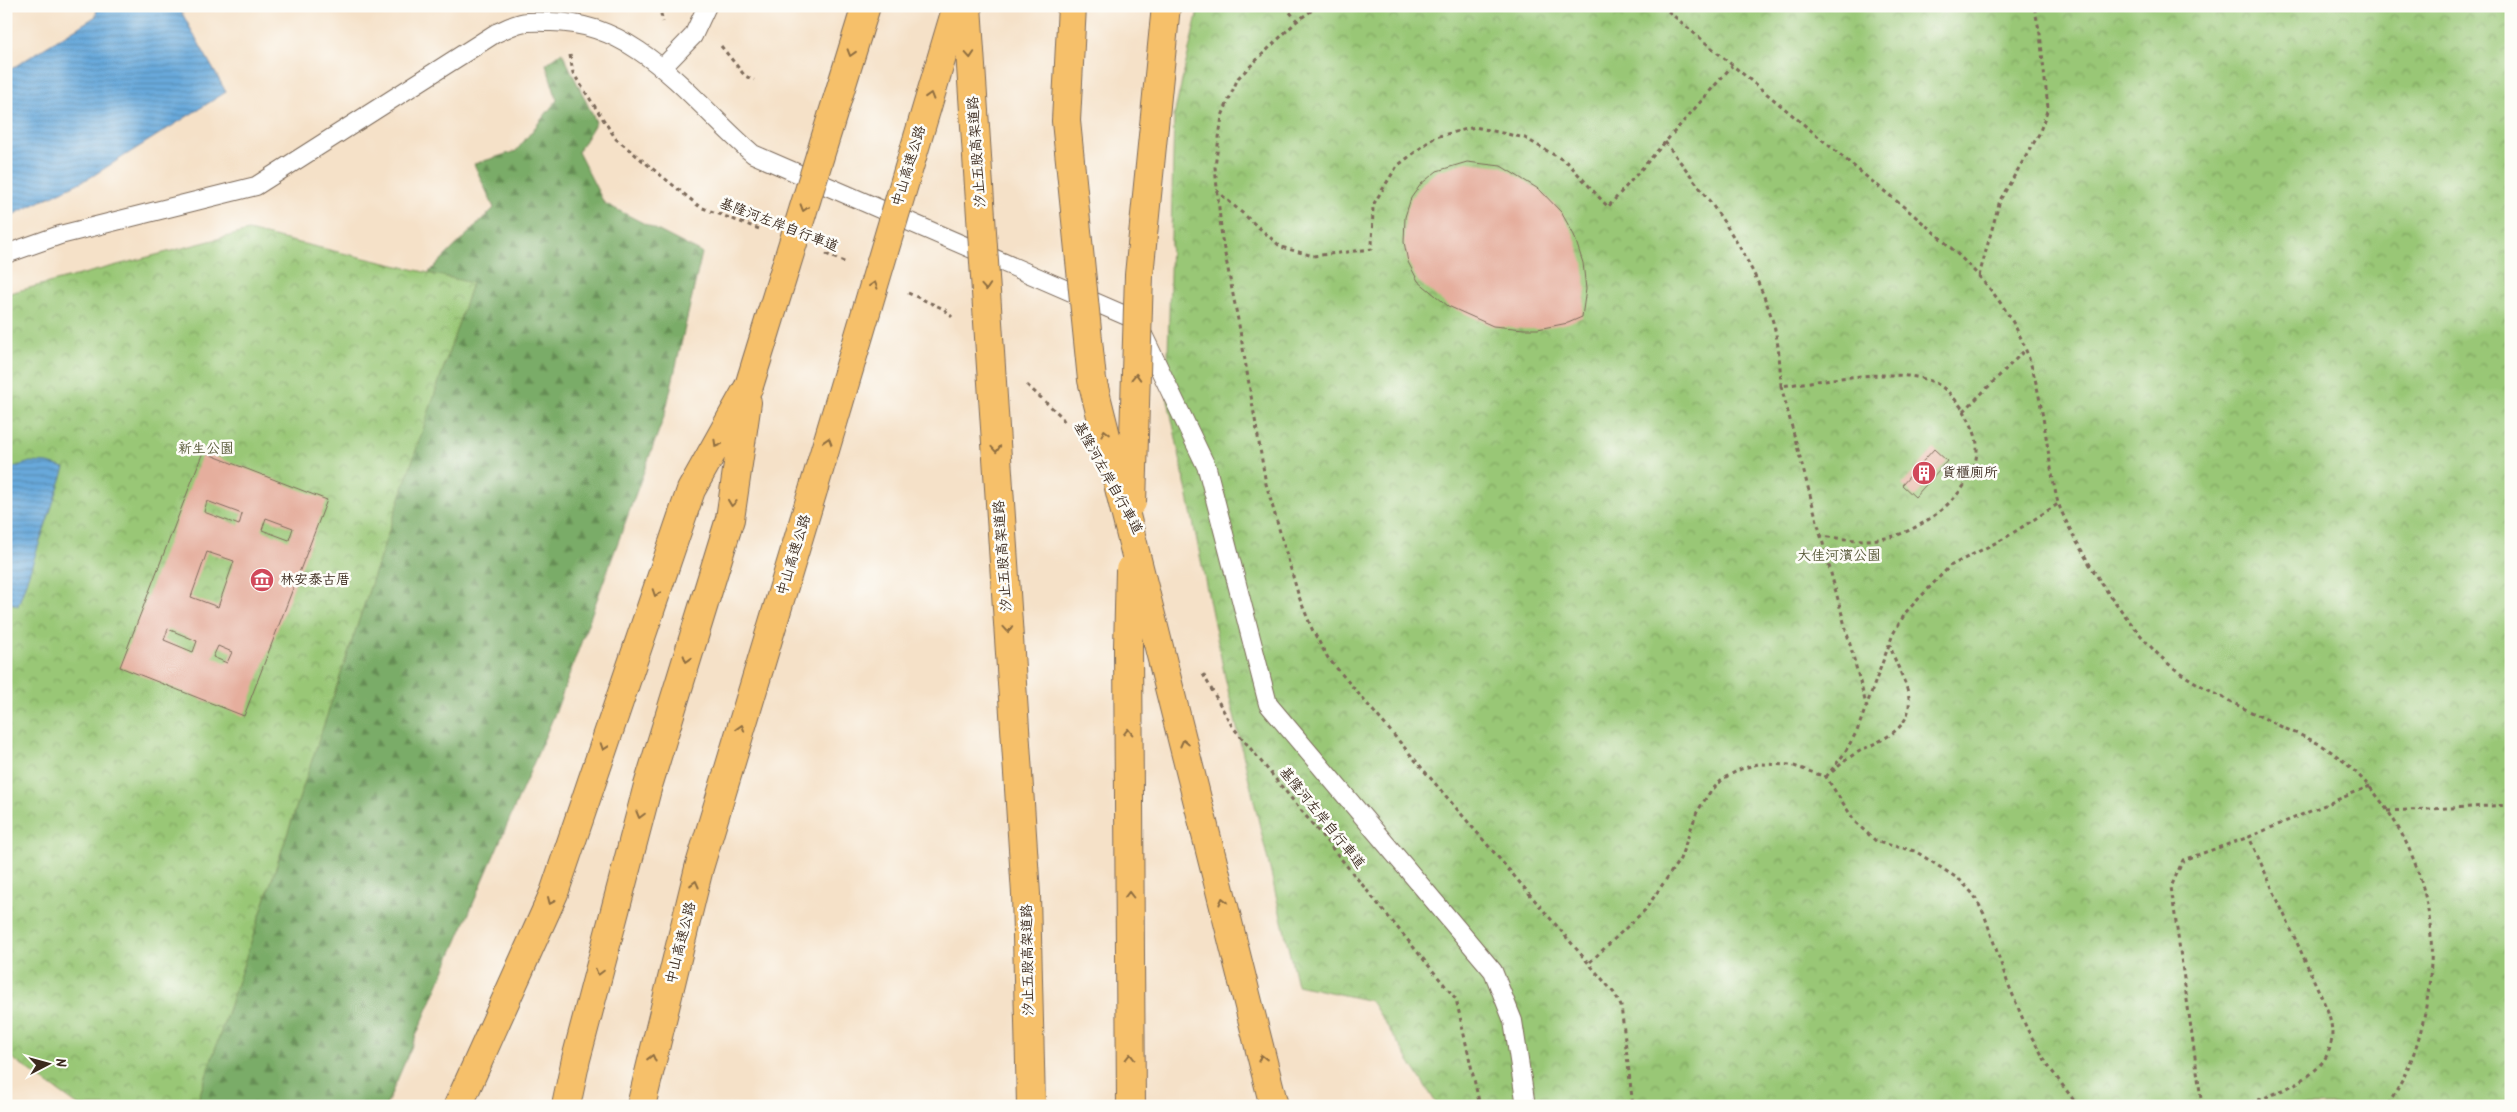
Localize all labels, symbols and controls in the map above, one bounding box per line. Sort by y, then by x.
one-way arrow [847,48,857,56]
one-way arrow [965,51,976,59]
one-way arrow [925,92,935,100]
street label: 汐止五股高架道路 [962,95,992,209]
street label: 中山高速公路 [886,123,932,209]
street label: 基隆河左岸自行車道 [716,192,842,258]
one-way arrow [799,204,809,212]
one-way arrow [869,281,879,290]
one-way arrow [980,283,991,291]
one-way arrow [1131,373,1141,380]
street label: 基隆河左岸自行車道 [1068,418,1148,538]
one-way arrow [1100,428,1111,437]
one-way arrow [822,437,832,445]
park label: 新生公園 [178,438,234,460]
one-way arrow [713,438,723,447]
one-way arrow [991,445,1002,453]
building icon: 貨櫃廁所 [1911,460,1937,486]
place label: 貨櫃廁所 [1942,462,1998,484]
one-way arrow [727,499,738,507]
street label: 汐止五股高架道路 [988,499,1018,613]
street label: 中山高速公路 [771,512,817,598]
park label: 大佳河濱公園 [1797,545,1881,567]
museum icon: 林安泰古厝 [249,567,275,593]
place label: 林安泰古厝 [280,569,350,591]
one-way arrow [652,589,662,597]
one-way arrow [1003,625,1014,633]
one-way arrow [682,654,692,663]
one-way arrow [736,724,746,732]
one-way arrow [1123,728,1134,736]
one-way arrow [1179,740,1189,748]
one-way arrow [599,743,609,751]
street label: 基隆河左岸自行車道 [1274,762,1370,874]
one-way arrow [635,810,646,819]
one-way arrow [689,879,700,888]
one-way arrow [1124,890,1135,898]
one-way arrow [546,896,557,905]
one-way arrow [1218,896,1229,905]
street label: 中山高速公路 [660,900,702,986]
street label: 汐止五股高架道路 [1016,904,1040,1016]
one-way arrow [594,967,604,975]
north arrow [22,1040,72,1090]
one-way arrow [1125,1053,1135,1060]
one-way arrow [646,1054,657,1063]
one-way arrow [1257,1054,1268,1063]
text: N [49,1057,71,1068]

